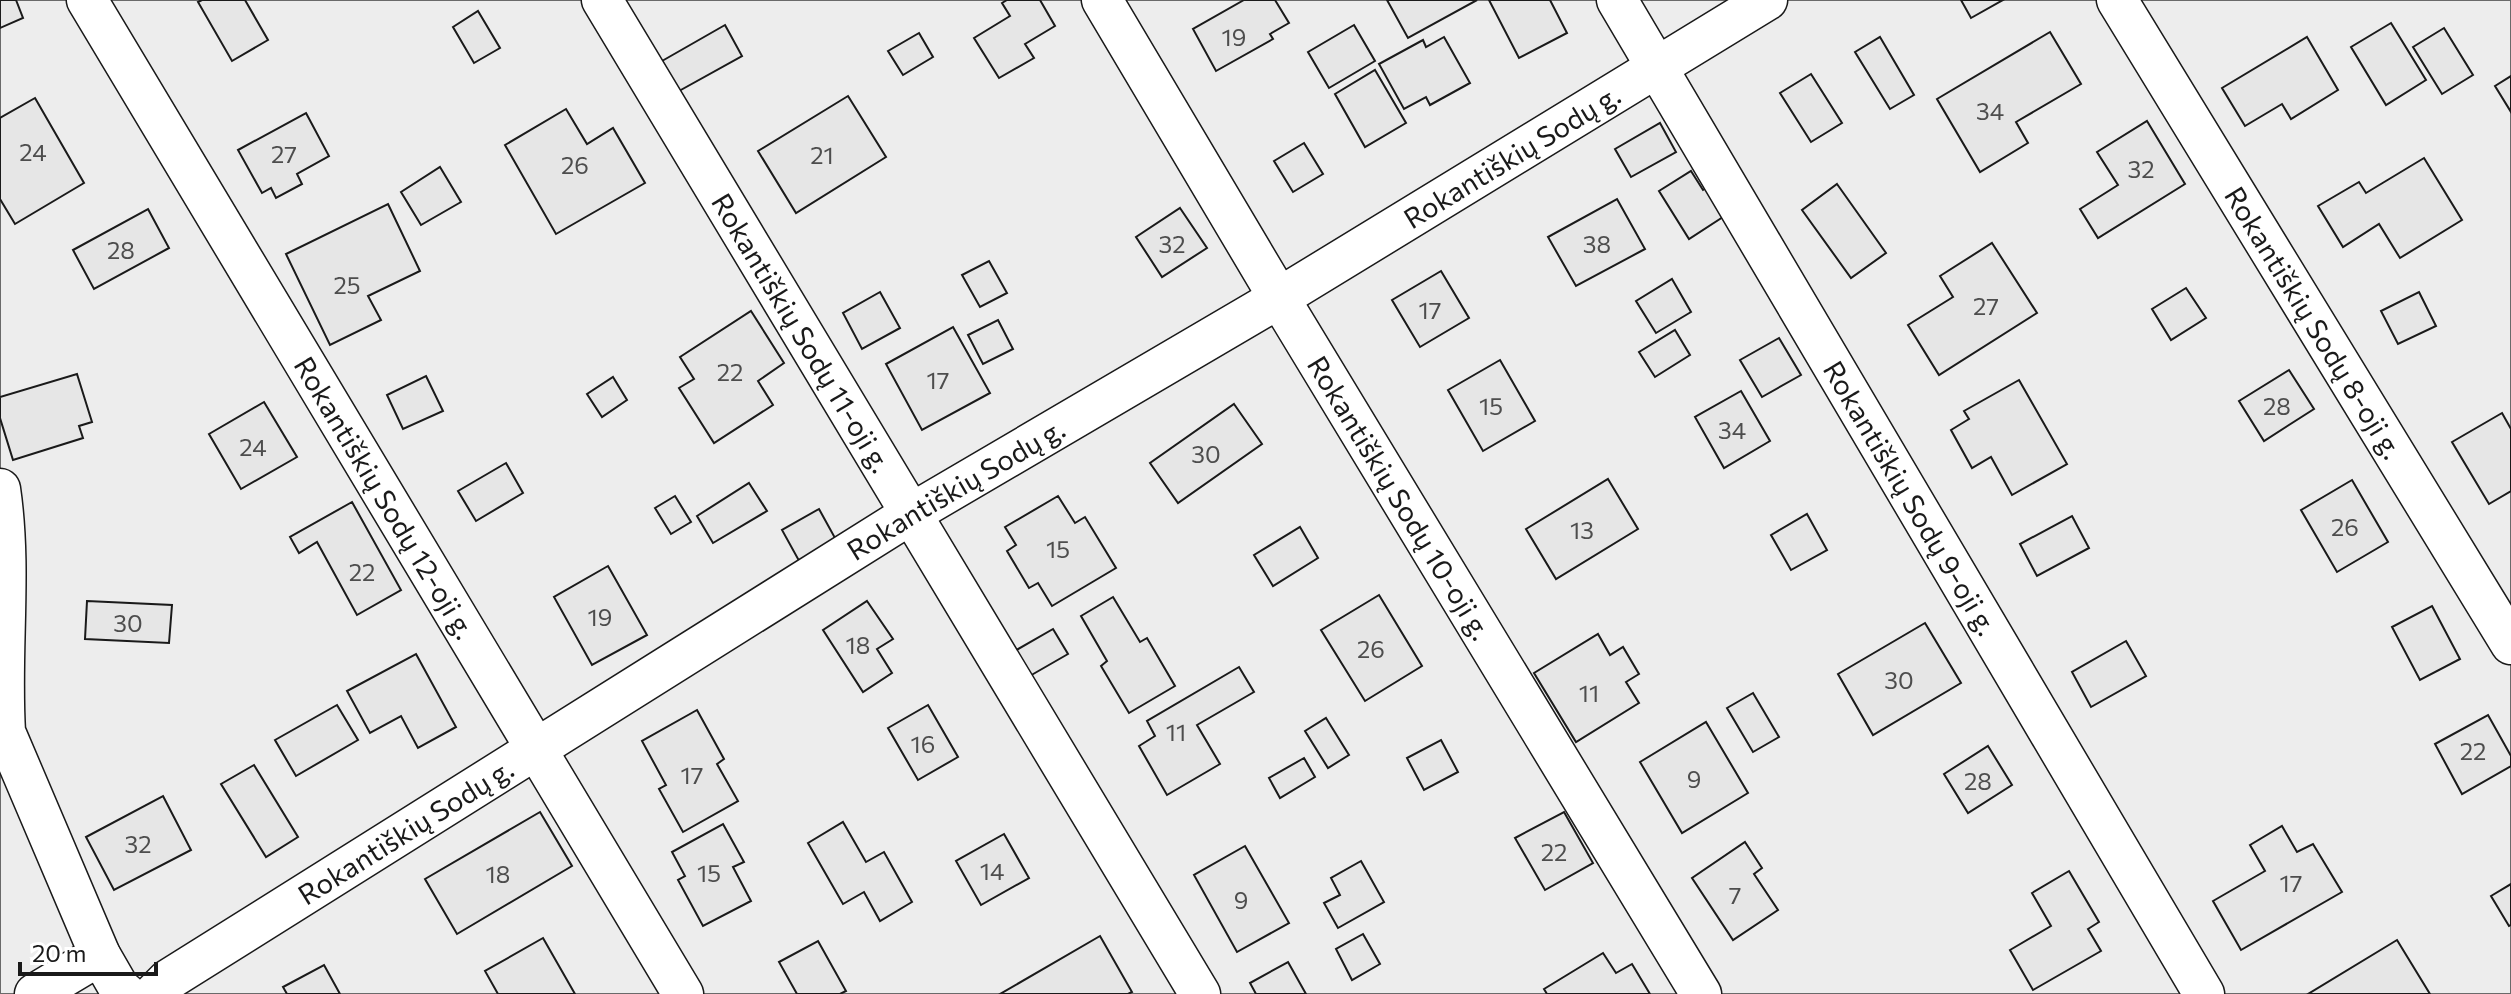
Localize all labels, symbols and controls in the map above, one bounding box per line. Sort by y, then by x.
house number: 19 [1222,22,1246,51]
street label: Rokantiškių Sodų g. [1397,77,1626,235]
house number: 34 [1976,96,2004,125]
house number: 24 [19,137,47,166]
house number: 27 [271,139,297,168]
house number: 21 [810,140,834,169]
house number: 26 [561,150,589,179]
house number: 32 [2128,154,2154,183]
street label: Rokantiškių Sodų 8-oji g. [2218,180,2410,465]
street label: Rokantiškių Sodų 11-oji g. [705,187,899,478]
house number: 32 [1159,229,1185,258]
house number: 38 [1583,229,1611,258]
house number: 28 [107,235,135,264]
house number: 25 [333,270,361,299]
house number: 27 [1973,291,1999,320]
house number: 17 [1419,295,1441,324]
street label: Rokantiškių Sodų 10-oji g. [1301,349,1499,646]
street label: Rokantiškių Sodų 12-oji g. [288,350,483,645]
street label: Rokantiškių Sodų 9-oji g. [1817,354,2005,641]
house number: 22 [717,357,743,386]
house number: 17 [927,365,949,394]
house number: 15 [1479,391,1503,420]
house number: 28 [2263,391,2291,420]
street label: Rokantiškių Sodų g. [840,411,1070,567]
house number: 34 [1718,415,1746,444]
house number: 24 [239,432,267,461]
house number: 30 [1191,439,1221,468]
house number: 26 [2331,512,2359,541]
house number: 13 [1570,515,1594,544]
house number: 15 [1046,534,1070,563]
house number: 22 [349,557,375,586]
house number: 19 [588,602,612,631]
house number: 30 [113,608,143,637]
house number: 18 [846,630,870,659]
house number: 26 [1357,634,1385,663]
house number: 30 [1884,665,1914,694]
house number: 11 [1579,678,1599,707]
house number: 11 [1166,717,1186,746]
house number: 16 [911,729,935,758]
house number: 22 [2460,736,2486,765]
street label: Rokantiškių Sodų g. [291,751,519,911]
house number: 17 [681,760,703,789]
house number: 9 [1687,764,1701,793]
house number: 28 [1964,766,1992,795]
house number: 32 [125,829,151,858]
house number: 22 [1541,837,1567,866]
house number: 14 [980,856,1004,885]
house number: 15 [697,858,721,887]
house number: 18 [486,859,510,888]
house number: 17 [2280,868,2302,897]
house number: 7 [1729,880,1741,909]
house number: 9 [1234,885,1248,914]
scale bar [20,926,156,976]
text: 20 m [32,938,86,967]

